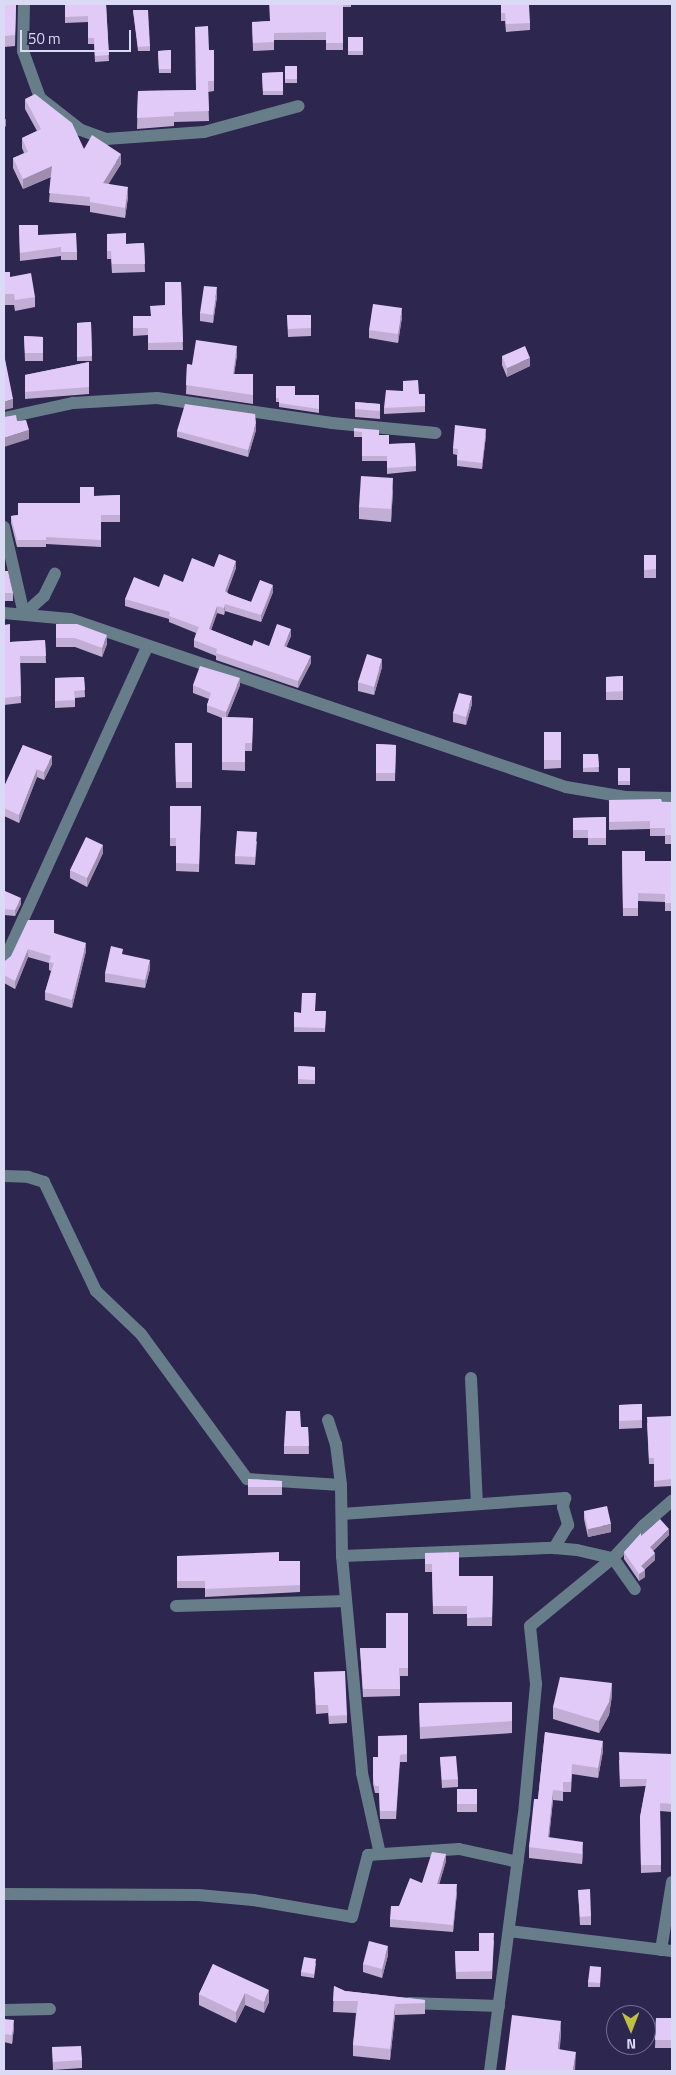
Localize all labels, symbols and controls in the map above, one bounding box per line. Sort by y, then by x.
scale bar [22,20,134,52]
text: 50 m [28,27,61,50]
north arrow [606,2005,656,2055]
text: N [626,2034,636,2055]

